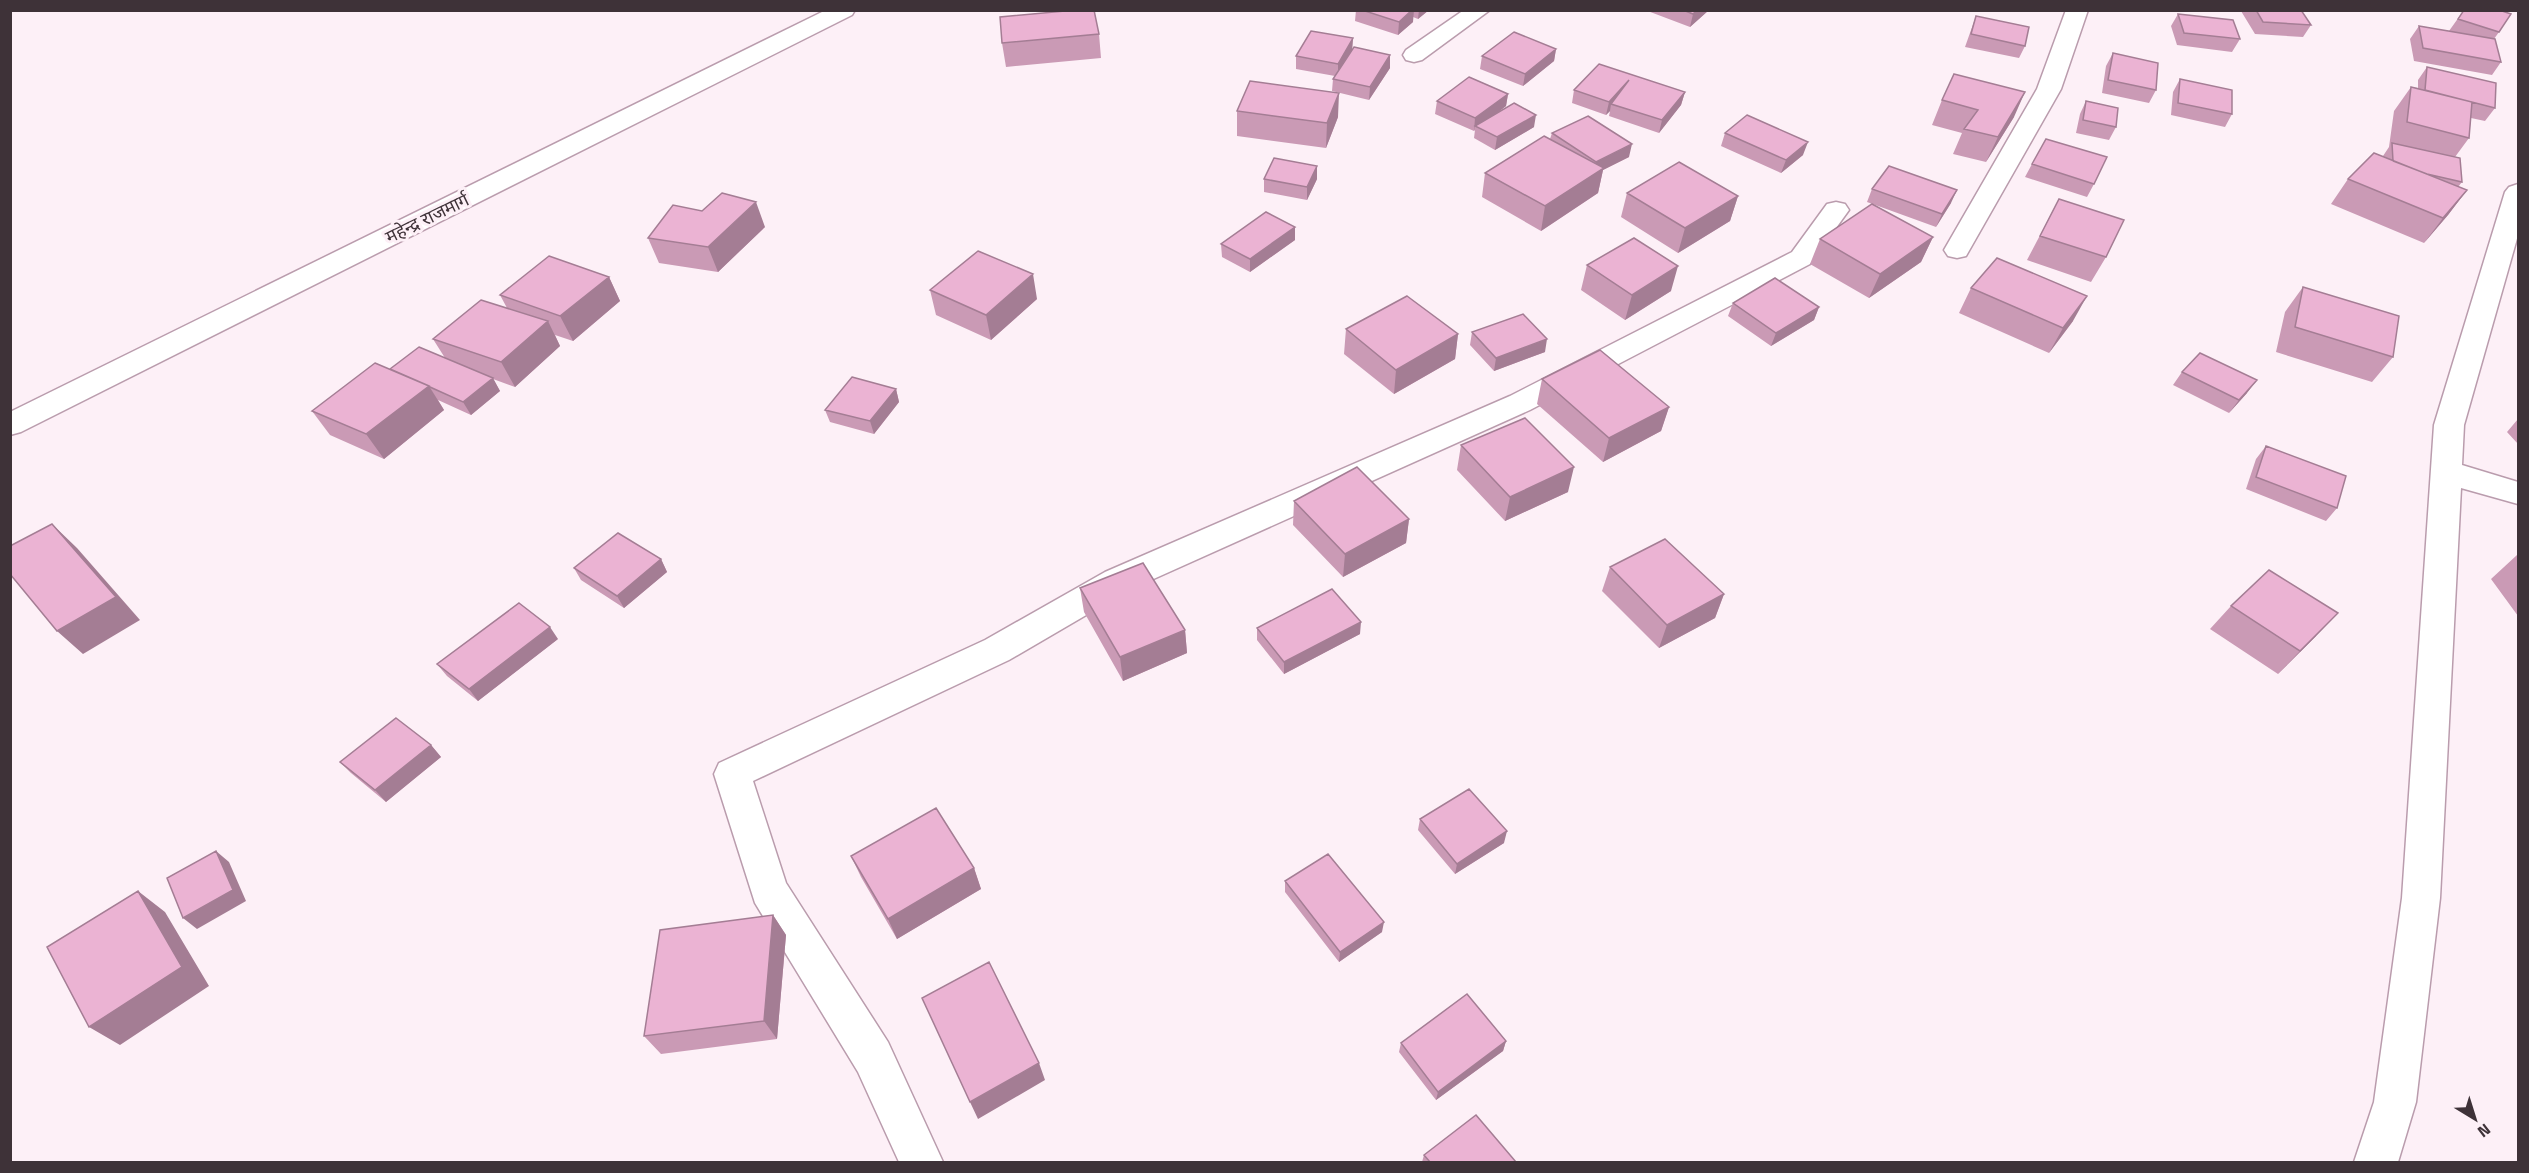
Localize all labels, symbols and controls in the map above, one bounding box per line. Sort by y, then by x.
street label: महेन्द्र राजमार्ग [380,186,474,250]
north arrow [2445,1089,2505,1149]
text: N [2472,1118,2496,1144]

